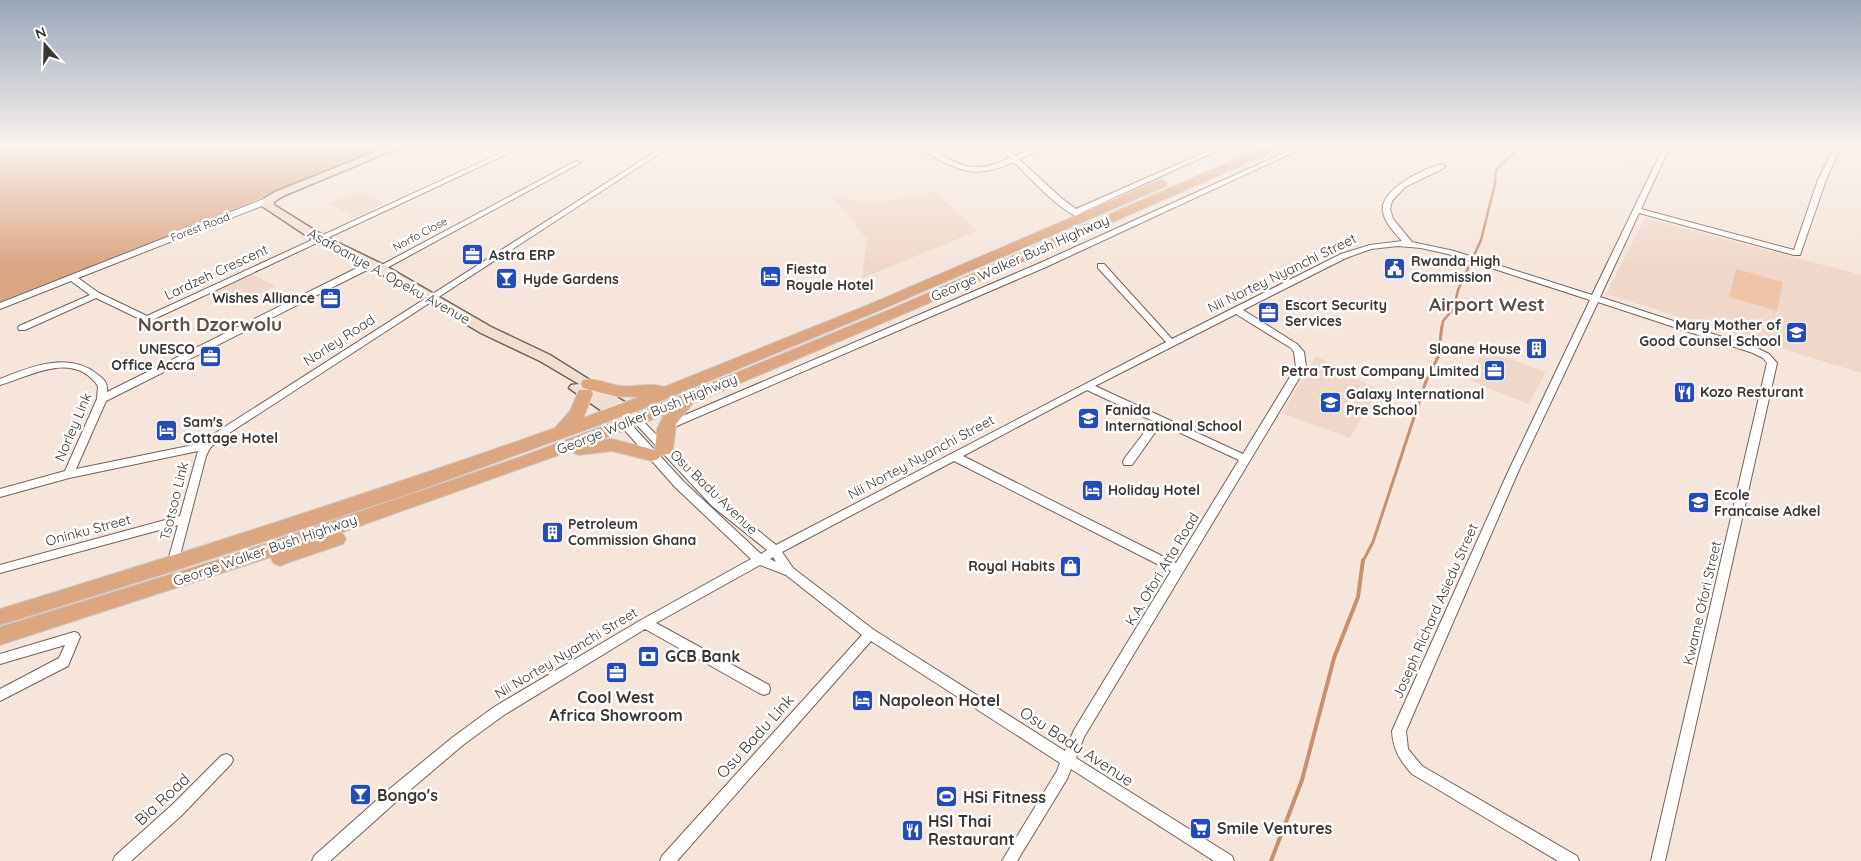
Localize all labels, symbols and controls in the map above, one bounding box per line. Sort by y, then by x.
north arrow [20,20,70,70]
text: N [33,23,48,43]
street label: Forest Road [168,209,232,245]
street label: George Walker Bush Highway [928,211,1112,305]
street label: Norfo Close [390,214,450,254]
street label: Asafoanye A. Opeku Avenue [305,224,473,328]
street label: Nii Nortey Nyanchi Street [1205,229,1360,317]
street label: Lardzeh Crescent [161,240,271,304]
office icon: Astra ERP [461,243,485,267]
place label: Astra ERP [489,246,555,264]
place label: Rwanda High Commission [1411,252,1501,286]
public building icon: Rwanda High Commission [1383,257,1407,281]
place label: Fiesta Royale Hotel [786,260,874,294]
hotel icon: Fiesta Royale Hotel [758,265,782,289]
bar icon: Hyde Gardens [495,267,519,291]
place label: Hyde Gardens [523,270,619,288]
office icon: Wishes Alliance [319,286,343,310]
place label: Wishes Alliance [212,289,315,307]
district label: Airport West [1429,292,1545,316]
place label: Escort Security Services [1285,296,1387,330]
office icon: Escort Security Services [1257,301,1281,325]
street label: Norley Road [300,310,378,370]
district label: North Dzorwolu [138,312,282,336]
place label: Mary Mother of Good Counsel School [1639,316,1782,350]
school or university icon: Mary Mother of Good Counsel School [1785,321,1809,345]
building icon: Sloane House [1525,337,1549,361]
place label: UNESCO Office Accra [111,340,195,374]
place label: Sloane House [1429,340,1521,358]
office icon: UNESCO Office Accra [199,345,223,369]
office icon: Petra Trust Company Limited [1483,359,1507,383]
place label: Petra Trust Company Limited [1281,362,1479,380]
street label: George Walker Bush Highway [554,369,740,459]
restaurant icon: Kozo Resturant [1672,380,1696,404]
place label: Kozo Resturant [1700,383,1804,401]
place label: Galaxy International Pre School [1346,385,1484,419]
street label: Norley Link [50,390,96,464]
school or university icon: Galaxy International Pre School [1318,390,1342,414]
place label: Fanida International School [1105,401,1242,435]
school or university icon: Fanida International School [1077,406,1101,430]
street label: Nii Nortey Nyanchi Street [845,411,998,503]
place label: Sam's Cottage Hotel [183,413,278,447]
hotel icon: Sam's Cottage Hotel [155,418,179,442]
street label: Osu Badu Avenue [666,446,762,538]
street label: Tsotsoo Link [156,460,192,542]
hotel icon: Holiday Hotel [1080,478,1104,502]
place label: Holiday Hotel [1108,481,1200,499]
place label: Ecole Francaise Adkel [1714,486,1821,520]
school or university icon: Ecole Francaise Adkel [1686,491,1710,515]
street label: K.A. Ofori Atta Road [1121,509,1203,629]
street label: Oninku Street [43,510,133,550]
street label: George Walker Bush Highway [171,510,359,590]
place label: Petroleum Commission Ghana [568,515,696,549]
building icon: Petroleum Commission Ghana [540,520,564,544]
street label: Joseph Richard Asiedu Street [1388,520,1482,701]
street label: Kwame Ofori Street [1679,539,1725,667]
shop icon: Royal Habits [1059,554,1083,578]
place label: Royal Habits [968,557,1055,575]
street label: Nii Nortey Nyanchi Street [491,603,641,703]
bank icon: GCB Bank [637,644,661,668]
place label: GCB Bank [665,646,740,666]
office icon: Cool West Africa Showroom [604,661,628,685]
place label: Cool West Africa Showroom [549,687,683,725]
hotel icon: Napoleon Hotel [851,688,875,712]
street label: Osu Badu Link [712,690,798,782]
place label: Napoleon Hotel [879,690,1000,710]
street label: Osu Badu Avenue [1016,702,1138,790]
street label: Bia Road [130,769,194,829]
bar icon: Bongo's [349,783,373,807]
place label: Bongo's [377,785,438,805]
sports icon: HSi Fitness [935,785,959,809]
place label: HSi Fitness [963,787,1046,807]
place label: HSI Thai Restaurant [928,811,1015,849]
supermarket icon: Smile Ventures [1189,816,1213,840]
restaurant icon: HSI Thai Restaurant [900,818,924,842]
place label: Smile Ventures [1217,818,1333,838]

